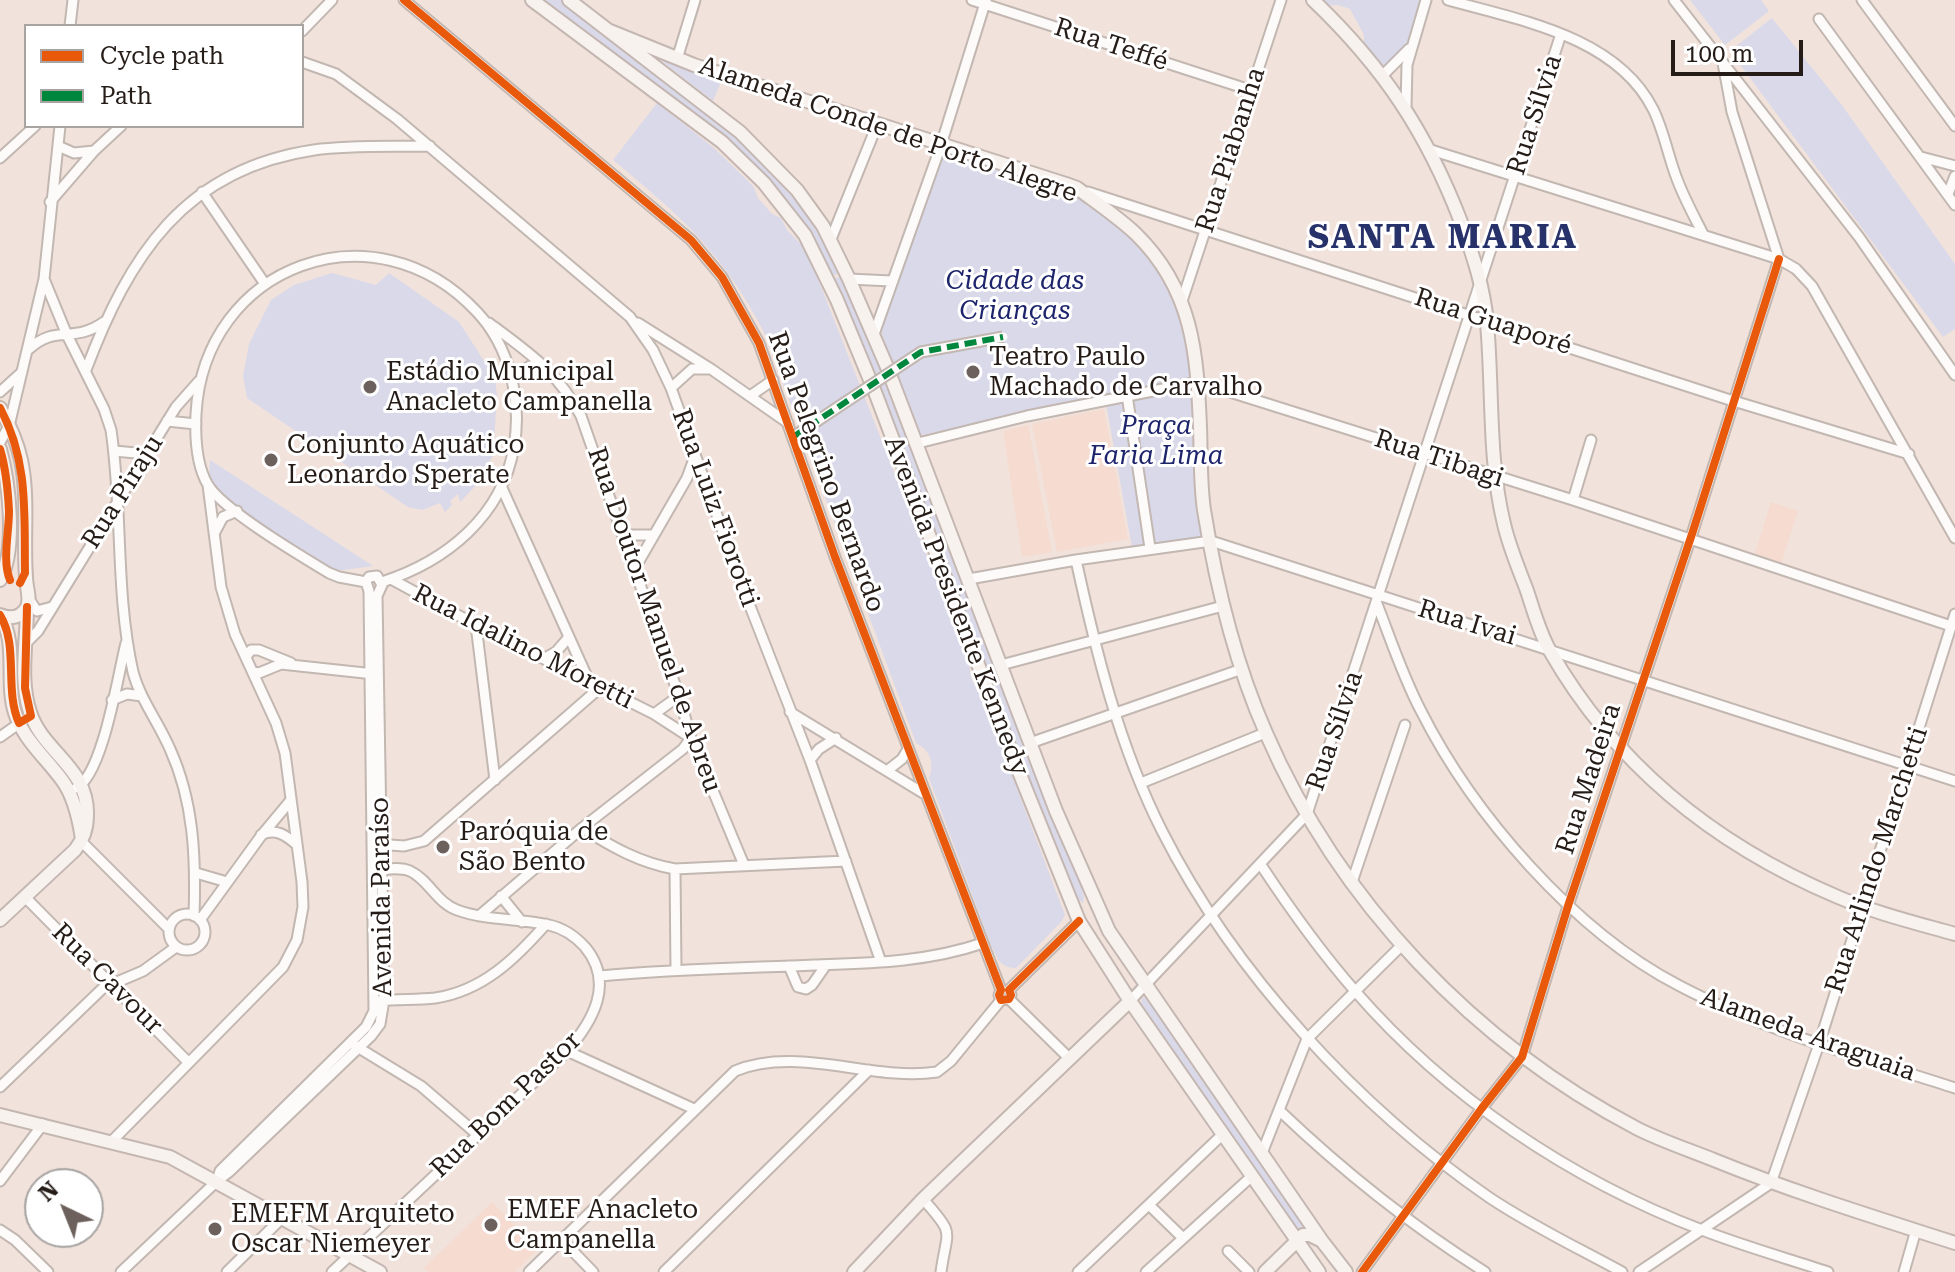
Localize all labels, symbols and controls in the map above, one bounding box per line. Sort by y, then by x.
street label: Rua Teffé [1050,12,1172,78]
legend [24,24,304,128]
scale bar [1675,24,1807,74]
text: 100 m [1685,40,1753,68]
text: Cycle path [100,42,224,70]
street label: Alameda Conde de Porto Alegre [695,50,1081,210]
street label: Rua Sílvia [1501,51,1569,179]
street label: Rua Piabanha [1190,64,1272,236]
text: Path [100,82,152,110]
district label: SANTA MARIA [1308,218,1578,258]
park label: Cidade das Crianças [946,265,1084,326]
street label: Rua Guaporé [1411,282,1575,362]
street label: Rua Pelegrino Bernardo [761,327,891,617]
place label: Teatro Paulo Machado de Carvalho [989,341,1263,402]
place label: Estádio Municipal Anacleto Campanella [386,356,652,418]
marker: Teatro Paulo Machado de Carvalho [964,363,982,381]
marker: Estádio Municipal Anacleto Campanella [361,378,379,396]
street label: Rua Luiz Fiorotti [665,405,765,611]
park label: Praça Faria Lima [1089,410,1223,472]
street label: Rua Tibagi [1371,423,1507,495]
street label: Rua Piraju [76,429,170,555]
place label: Conjunto Aquático Leonardo Sperate [287,429,524,490]
street label: Avenida Presidente Kennedy [877,432,1035,780]
street label: Rua Doutor Manuel de Abreu [580,443,728,797]
marker: Conjunto Aquático Leonardo Sperate [262,451,280,469]
street label: Rua Idalino Moretti [407,578,639,716]
street label: Rua Ivai [1414,593,1520,653]
street label: Rua Sílvia [1300,667,1370,795]
street label: Rua Madeira [1550,700,1628,858]
street label: Rua Arlindo Marchetti [1819,723,1935,997]
street label: Avenida Paraíso [365,797,399,997]
place label: Paróquia de São Bento [459,816,608,878]
marker: Paróquia de São Bento [434,838,452,856]
street label: Rua Cavour [45,917,169,1041]
street label: Alameda Araguaia [1696,982,1920,1088]
street label: Rua Bom Pastor [424,1025,588,1185]
north arrow [24,1168,104,1248]
text: N [34,1177,63,1206]
place label: EMEF Anacleto Campanella [507,1194,698,1256]
place label: EMEFM Arquiteto Oscar Niemeyer [231,1198,455,1260]
marker: EMEF Anacleto Campanella [482,1216,500,1234]
marker: EMEFM Arquiteto Oscar Niemeyer [206,1220,224,1238]

